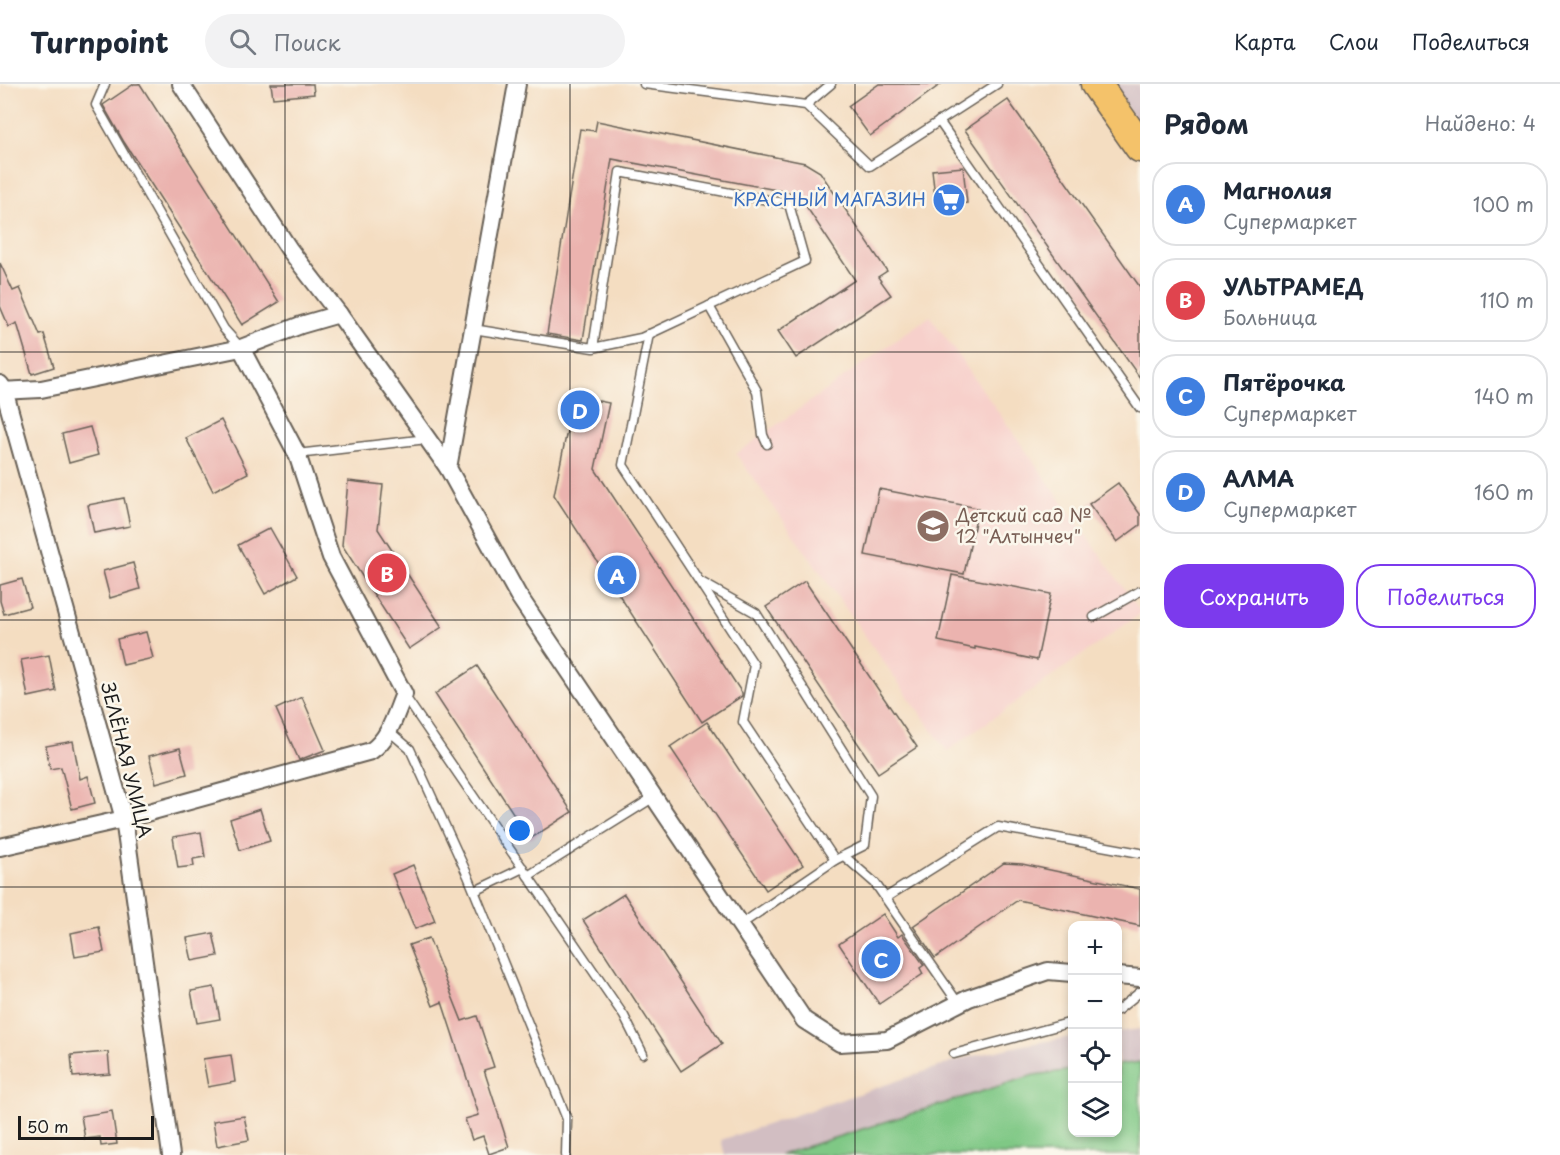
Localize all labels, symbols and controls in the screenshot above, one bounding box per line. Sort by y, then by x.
search box [205,14,625,68]
text: Turnpoint [30,20,169,63]
icon: search [226,25,259,58]
text: Поиск [274,25,341,58]
text: Карта [1234,25,1296,57]
text: Слои [1329,25,1379,57]
text: Поделиться [1412,25,1530,57]
text: Рядом [1164,104,1249,143]
text: Найдено: 4 [1425,108,1536,138]
text: Магнолия [1223,173,1332,206]
supermarket icon: КРАСНЫЙ МАГАЗИН [931,182,967,218]
place label: КРАСНЫЙ МАГАЗИН [733,185,926,212]
text: A [1178,189,1193,219]
text: 100 m [1473,189,1534,219]
text: Супермаркет [1223,206,1356,236]
text: УЛЬТРАМЕД [1223,269,1364,302]
text: B [1179,285,1192,315]
text: 110 m [1480,285,1534,315]
text: Больница [1223,302,1317,332]
text: Пятёрочка [1223,365,1345,398]
text: C [1178,381,1193,411]
text: 140 m [1474,381,1534,411]
pin: D [560,388,600,432]
text: Супермаркет [1223,398,1356,428]
text: АЛМА [1223,461,1294,494]
text: D [1178,477,1193,507]
text: 160 m [1474,477,1534,507]
text: Супермаркет [1223,494,1356,524]
place label: Детский сад № 12 "Алтынчеч" [955,501,1091,549]
school or university icon: Детский сад № 12 "Алтынчеч" [915,508,951,544]
pin: B [368,550,406,596]
pin: A [598,552,636,598]
button: Сохранить [1164,564,1344,628]
button: Поделиться [1356,564,1536,628]
street label: ЗЕЛЁНАЯ УЛИЦА [95,679,160,840]
your location [505,816,534,845]
map controls [1068,921,1122,1137]
button: + [1068,921,1122,975]
pin: C [862,936,900,982]
button: − [1068,975,1122,1029]
button: locate [1068,1029,1122,1083]
button: layers [1068,1083,1122,1137]
scale bar [18,1113,154,1140]
text: 50 m [27,1114,68,1138]

